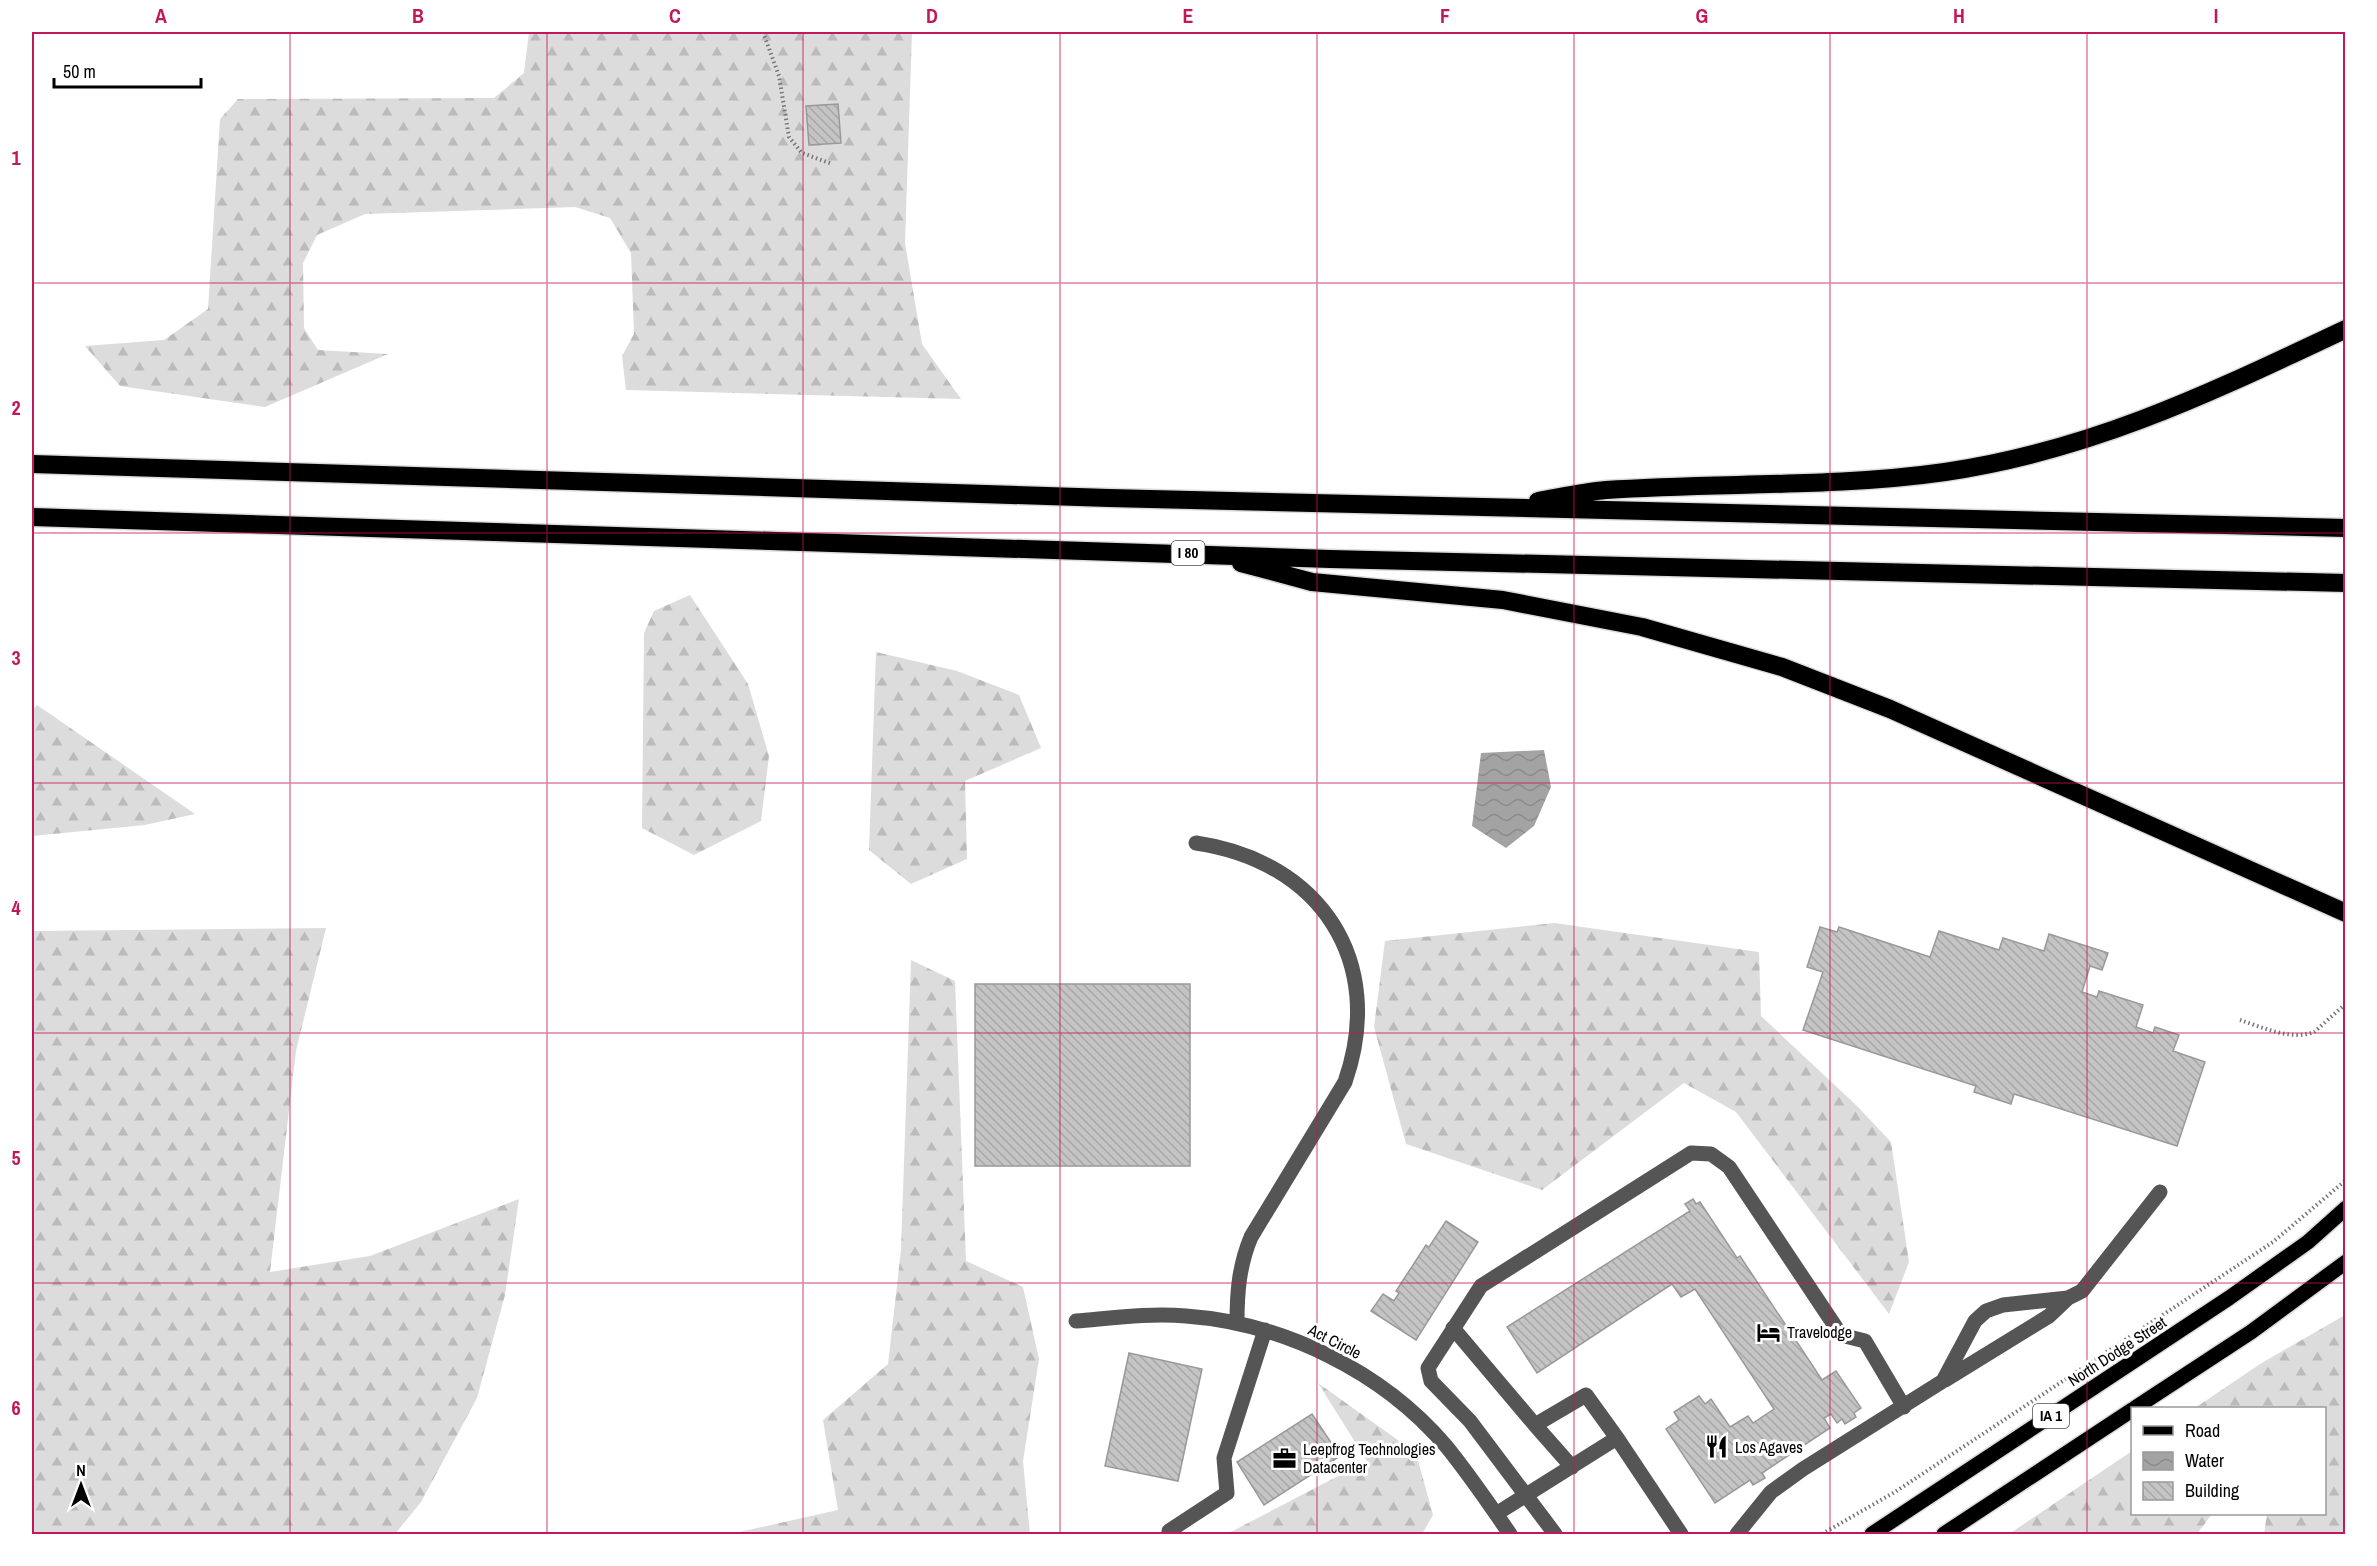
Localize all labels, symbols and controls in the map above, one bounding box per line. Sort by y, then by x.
text: A [155,2,167,29]
text: B [412,2,424,29]
text: C [669,2,681,29]
text: D [926,2,938,29]
text: E [1183,2,1194,29]
text: F [1440,2,1450,29]
text: G [1696,2,1708,29]
text: H [1953,2,1965,29]
text: I [2214,2,2218,29]
scale bar [54,51,201,89]
text: 50 m [63,59,96,84]
text: 1 [11,144,21,171]
text: 2 [11,394,21,421]
road number: I 80 [1172,541,1204,565]
text: 3 [11,644,21,671]
text: 4 [11,894,21,921]
text: 5 [11,1144,21,1171]
street label: North Dodge Street [2064,1311,2171,1391]
street label: Act Circle [1304,1318,1365,1364]
hotel icon: Travelodge [1756,1319,1782,1345]
place label: Travelodge [1787,1321,1852,1343]
text: 6 [11,1394,21,1421]
road number: IA 1 [2033,1404,2069,1428]
legend [2131,1407,2326,1515]
text: Road [2185,1418,2220,1443]
restaurant icon: Los Agaves [1704,1434,1730,1460]
place label: Los Agaves [1735,1436,1803,1458]
place label: Leepfrog Technologies Datacenter [1303,1438,1436,1478]
office icon: Leepfrog Technologies Datacenter [1272,1445,1298,1471]
text: Water [2185,1448,2224,1473]
north arrow [51,1455,111,1515]
text: N [76,1459,86,1481]
text: Building [2185,1478,2240,1503]

